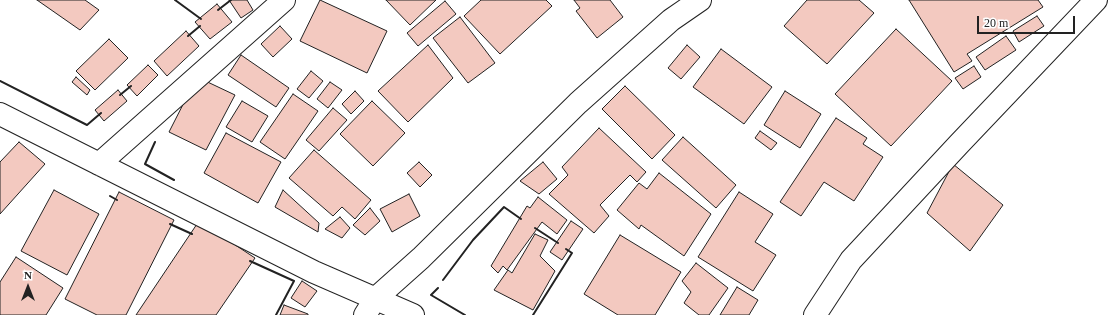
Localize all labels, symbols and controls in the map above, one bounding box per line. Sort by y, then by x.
scale bar [979,8,1077,34]
text: 20 m [984,16,1008,30]
north arrow [8,267,48,307]
text: N [24,269,32,281]

